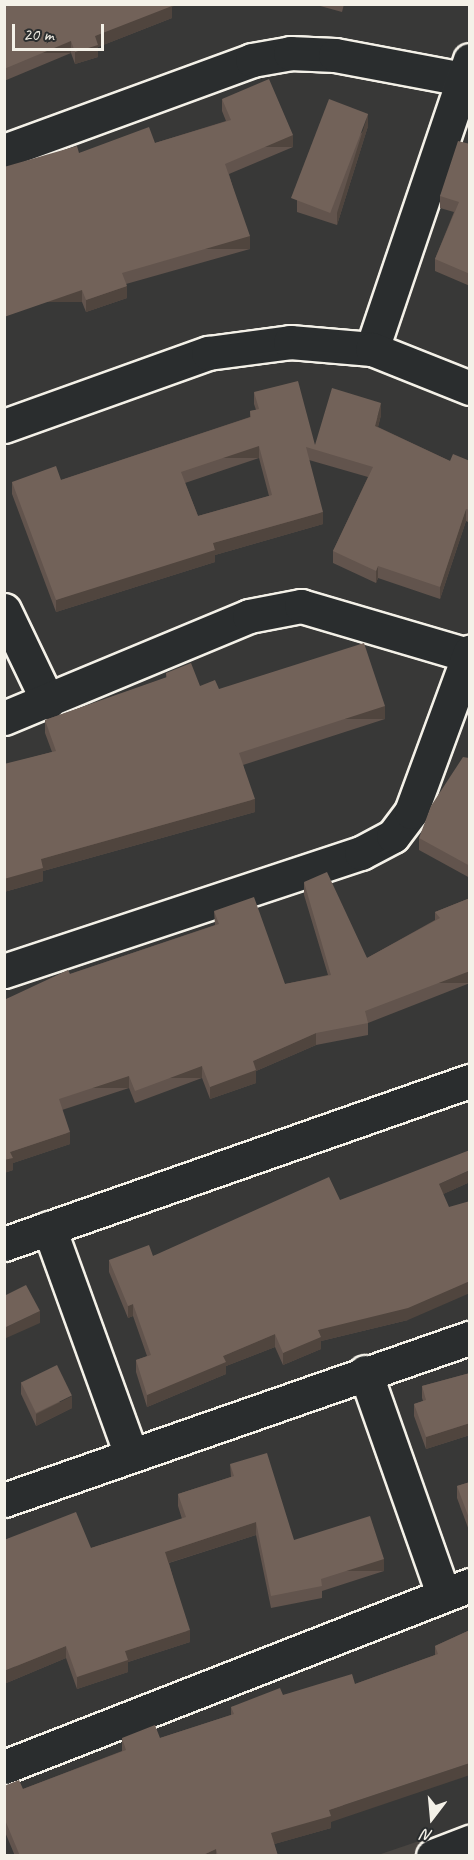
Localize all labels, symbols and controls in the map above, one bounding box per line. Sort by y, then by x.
scale bar [15,12,106,50]
text: 20 m [23,23,54,45]
north arrow [402,1788,462,1848]
text: N [420,1824,435,1846]

